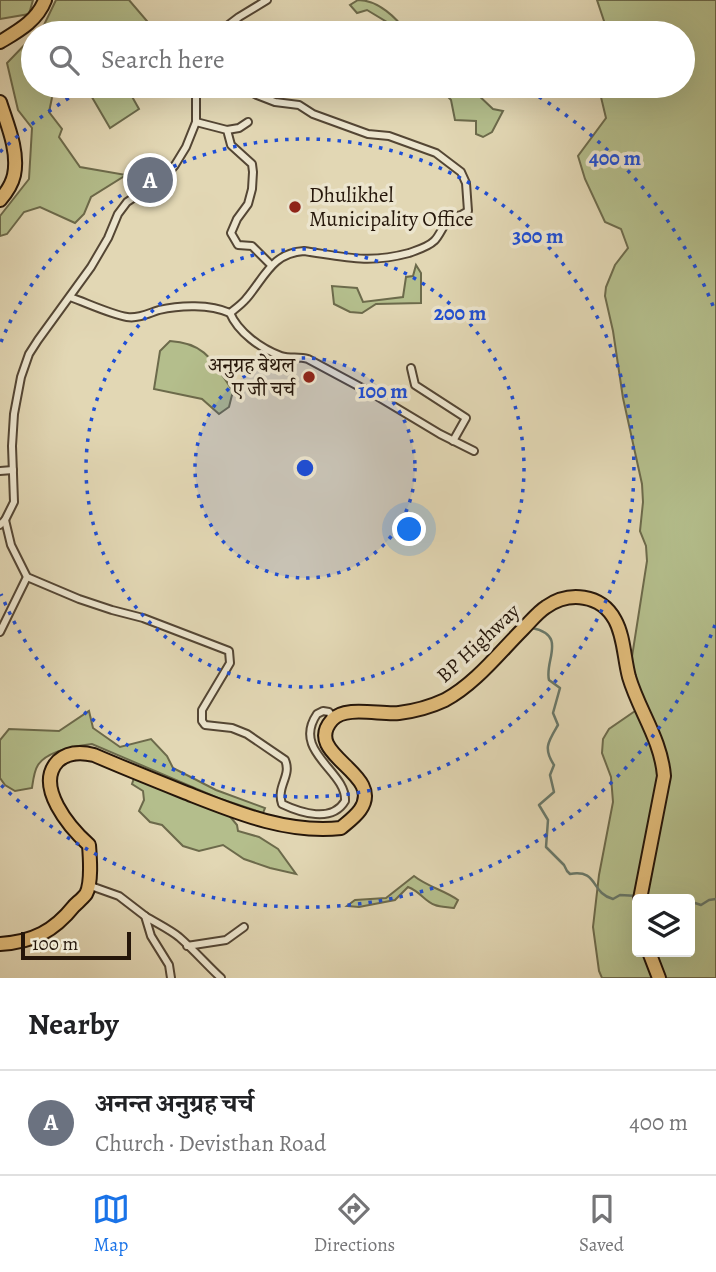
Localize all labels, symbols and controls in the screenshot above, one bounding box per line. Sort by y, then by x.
search box [21,21,695,98]
icon: search [45,41,83,79]
text: Search here [101,42,225,77]
text: 400 m [589,144,642,172]
pin: A [127,154,173,206]
place label: Dhulikhel Municipality Office [309,181,474,233]
marker: Dhulikhel Municipality Office [287,199,303,215]
text: 300 m [512,222,564,250]
text: 200 m [434,299,487,327]
place label: अनुग्रह बेथल ए जी चर्च [208,351,296,403]
marker: अनुग्रह बेथल ए जी चर्च [301,369,317,385]
text: 100 m [358,377,408,405]
centre of rings [293,456,317,480]
your location [392,512,426,546]
street label: BP Highway [430,597,526,689]
map controls [632,894,695,957]
button: layers [632,894,695,957]
scale bar [21,929,131,961]
text: 100 m [32,931,78,957]
text: Nearby [28,1004,119,1044]
text: अनन्त अनुग्रह चर्च [95,1086,254,1121]
text: A [44,1107,58,1138]
text: 400 m [629,1107,688,1138]
text: Church · Devisthan Road [95,1128,326,1159]
tab: Map [92,1190,130,1258]
tab: Directions [314,1190,395,1258]
tab: Saved [579,1190,624,1258]

